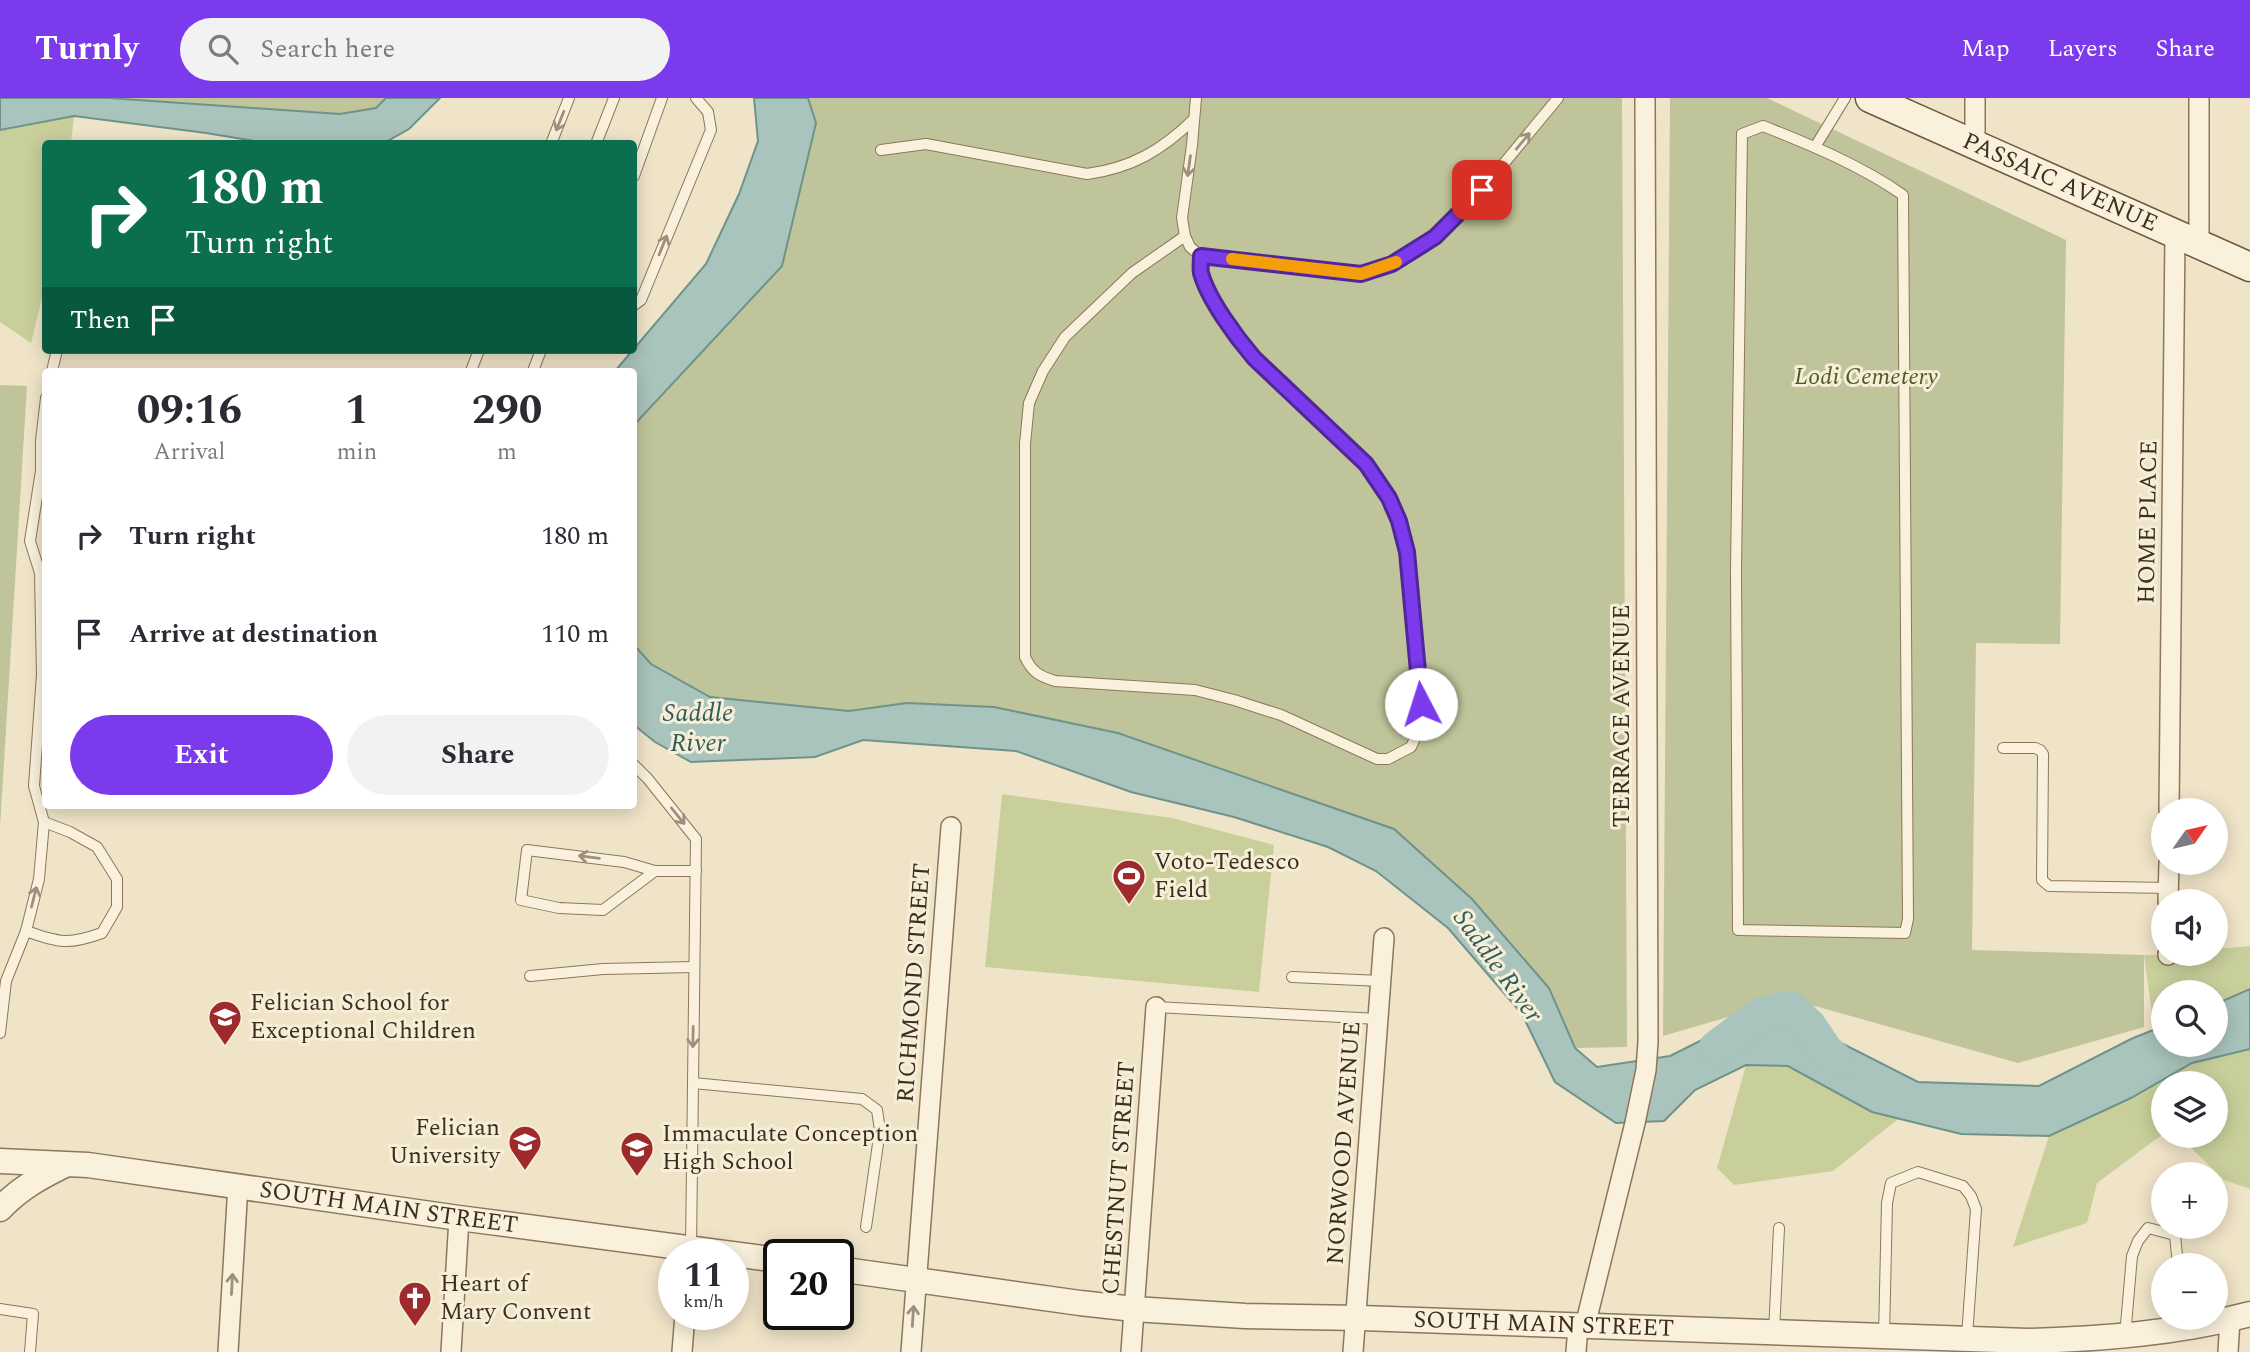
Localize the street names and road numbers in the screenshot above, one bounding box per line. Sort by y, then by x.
street label: PASSAIC AVENUE [1956,123,2164,242]
street label: HOME PLACE [2129,440,2167,604]
street label: TERRACE AVENUE [1604,604,1640,828]
street label: RICHMOND STREET [888,862,940,1104]
street label: NORWOOD AVENUE [1318,1020,1370,1266]
street label: CHESTNUT STREET [1093,1060,1145,1296]
street label: SOUTH MAIN STREET [257,1172,520,1244]
street label: SOUTH MAIN STREET [1413,1302,1675,1347]

